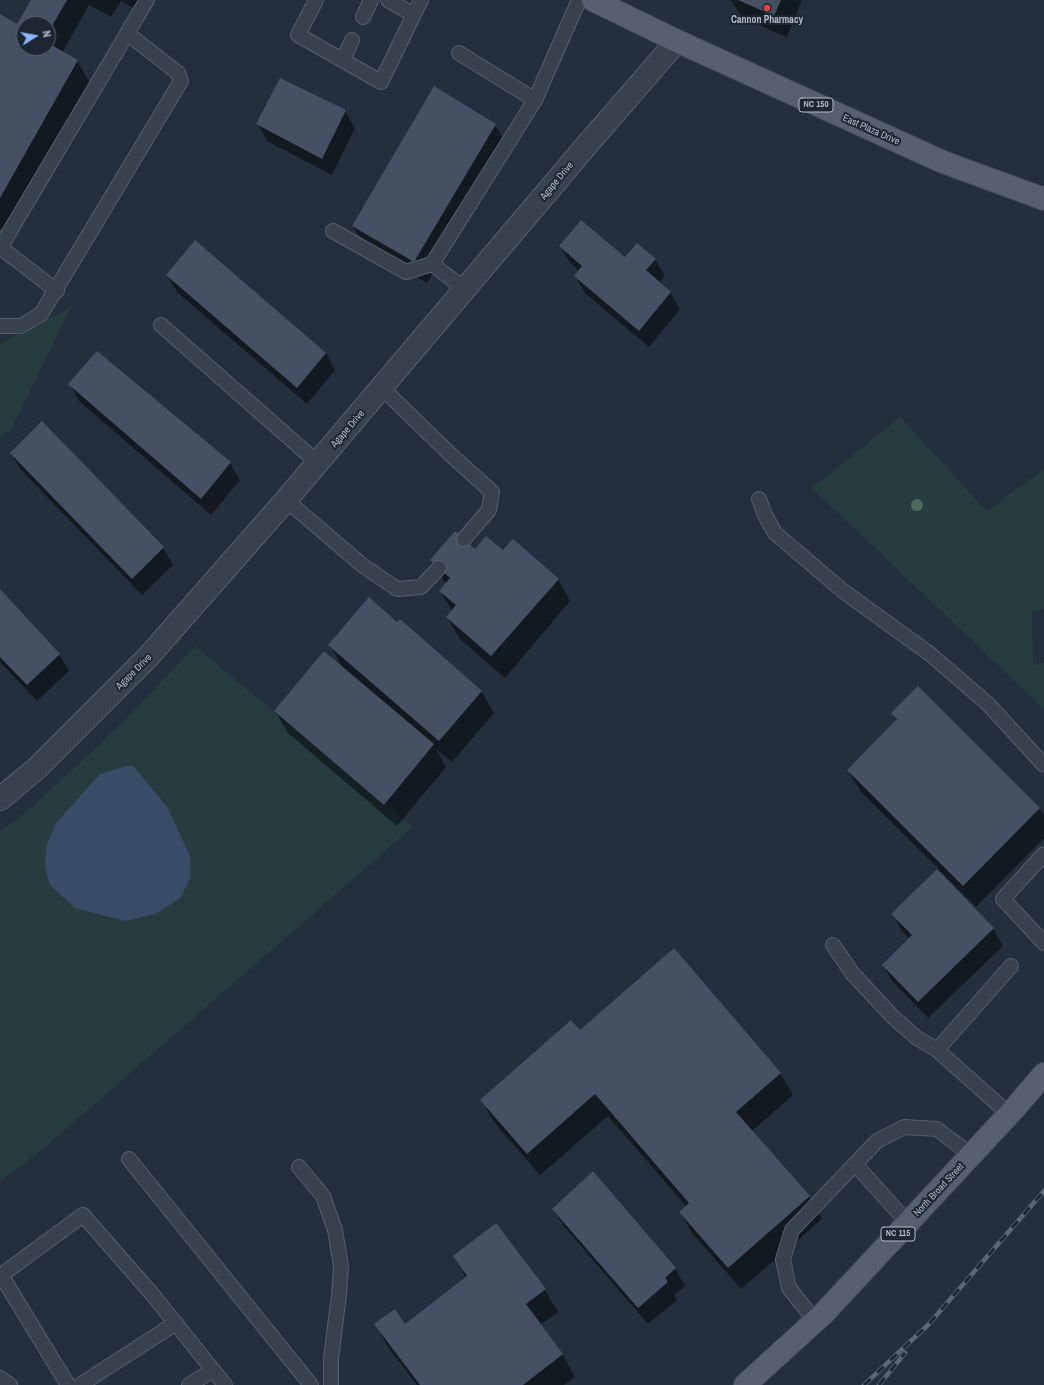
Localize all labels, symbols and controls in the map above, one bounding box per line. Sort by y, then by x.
marker: Cannon Pharmacy [762,3,772,13]
place label: Cannon Pharmacy [731,14,803,26]
north arrow [16,16,56,56]
text: N [39,29,54,38]
road number: NC 150 [799,98,833,112]
street label: East Plaza Drive [841,112,901,148]
street label: Agape Drive [538,160,576,202]
street label: Agape Drive [329,408,367,450]
street label: Agape Drive [114,652,154,692]
street label: North Broad Street [911,1161,967,1219]
road number: NC 115 [881,1227,915,1241]

